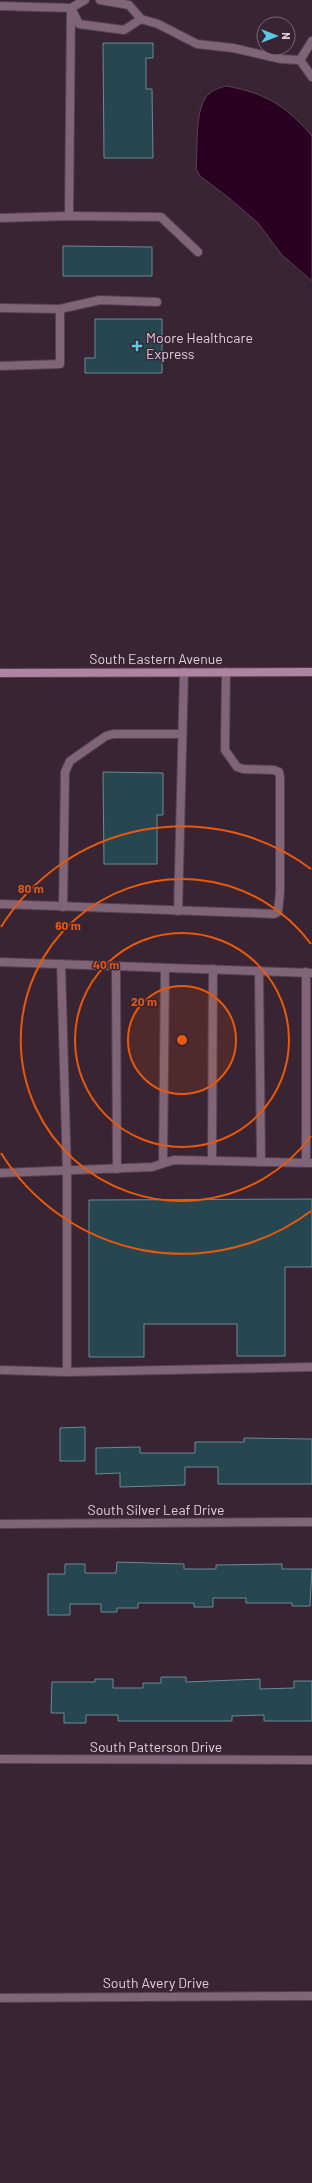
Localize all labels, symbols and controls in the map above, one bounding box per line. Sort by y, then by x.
north arrow [256,16,296,56]
text: N [280,32,293,40]
place label: Moore Healthcare Express [146,329,253,362]
marker: Moore Healthcare Express [131,340,143,352]
street label: South Eastern Avenue [89,650,223,667]
text: 80 m [18,881,44,895]
text: 60 m [55,918,81,932]
text: 40 m [93,957,119,971]
text: 20 m [131,994,157,1008]
centre of rings [175,1033,189,1047]
street label: South Silver Leaf Drive [88,1501,224,1518]
street label: South Patterson Drive [90,1738,222,1755]
street label: South Avery Drive [103,1974,209,1991]

